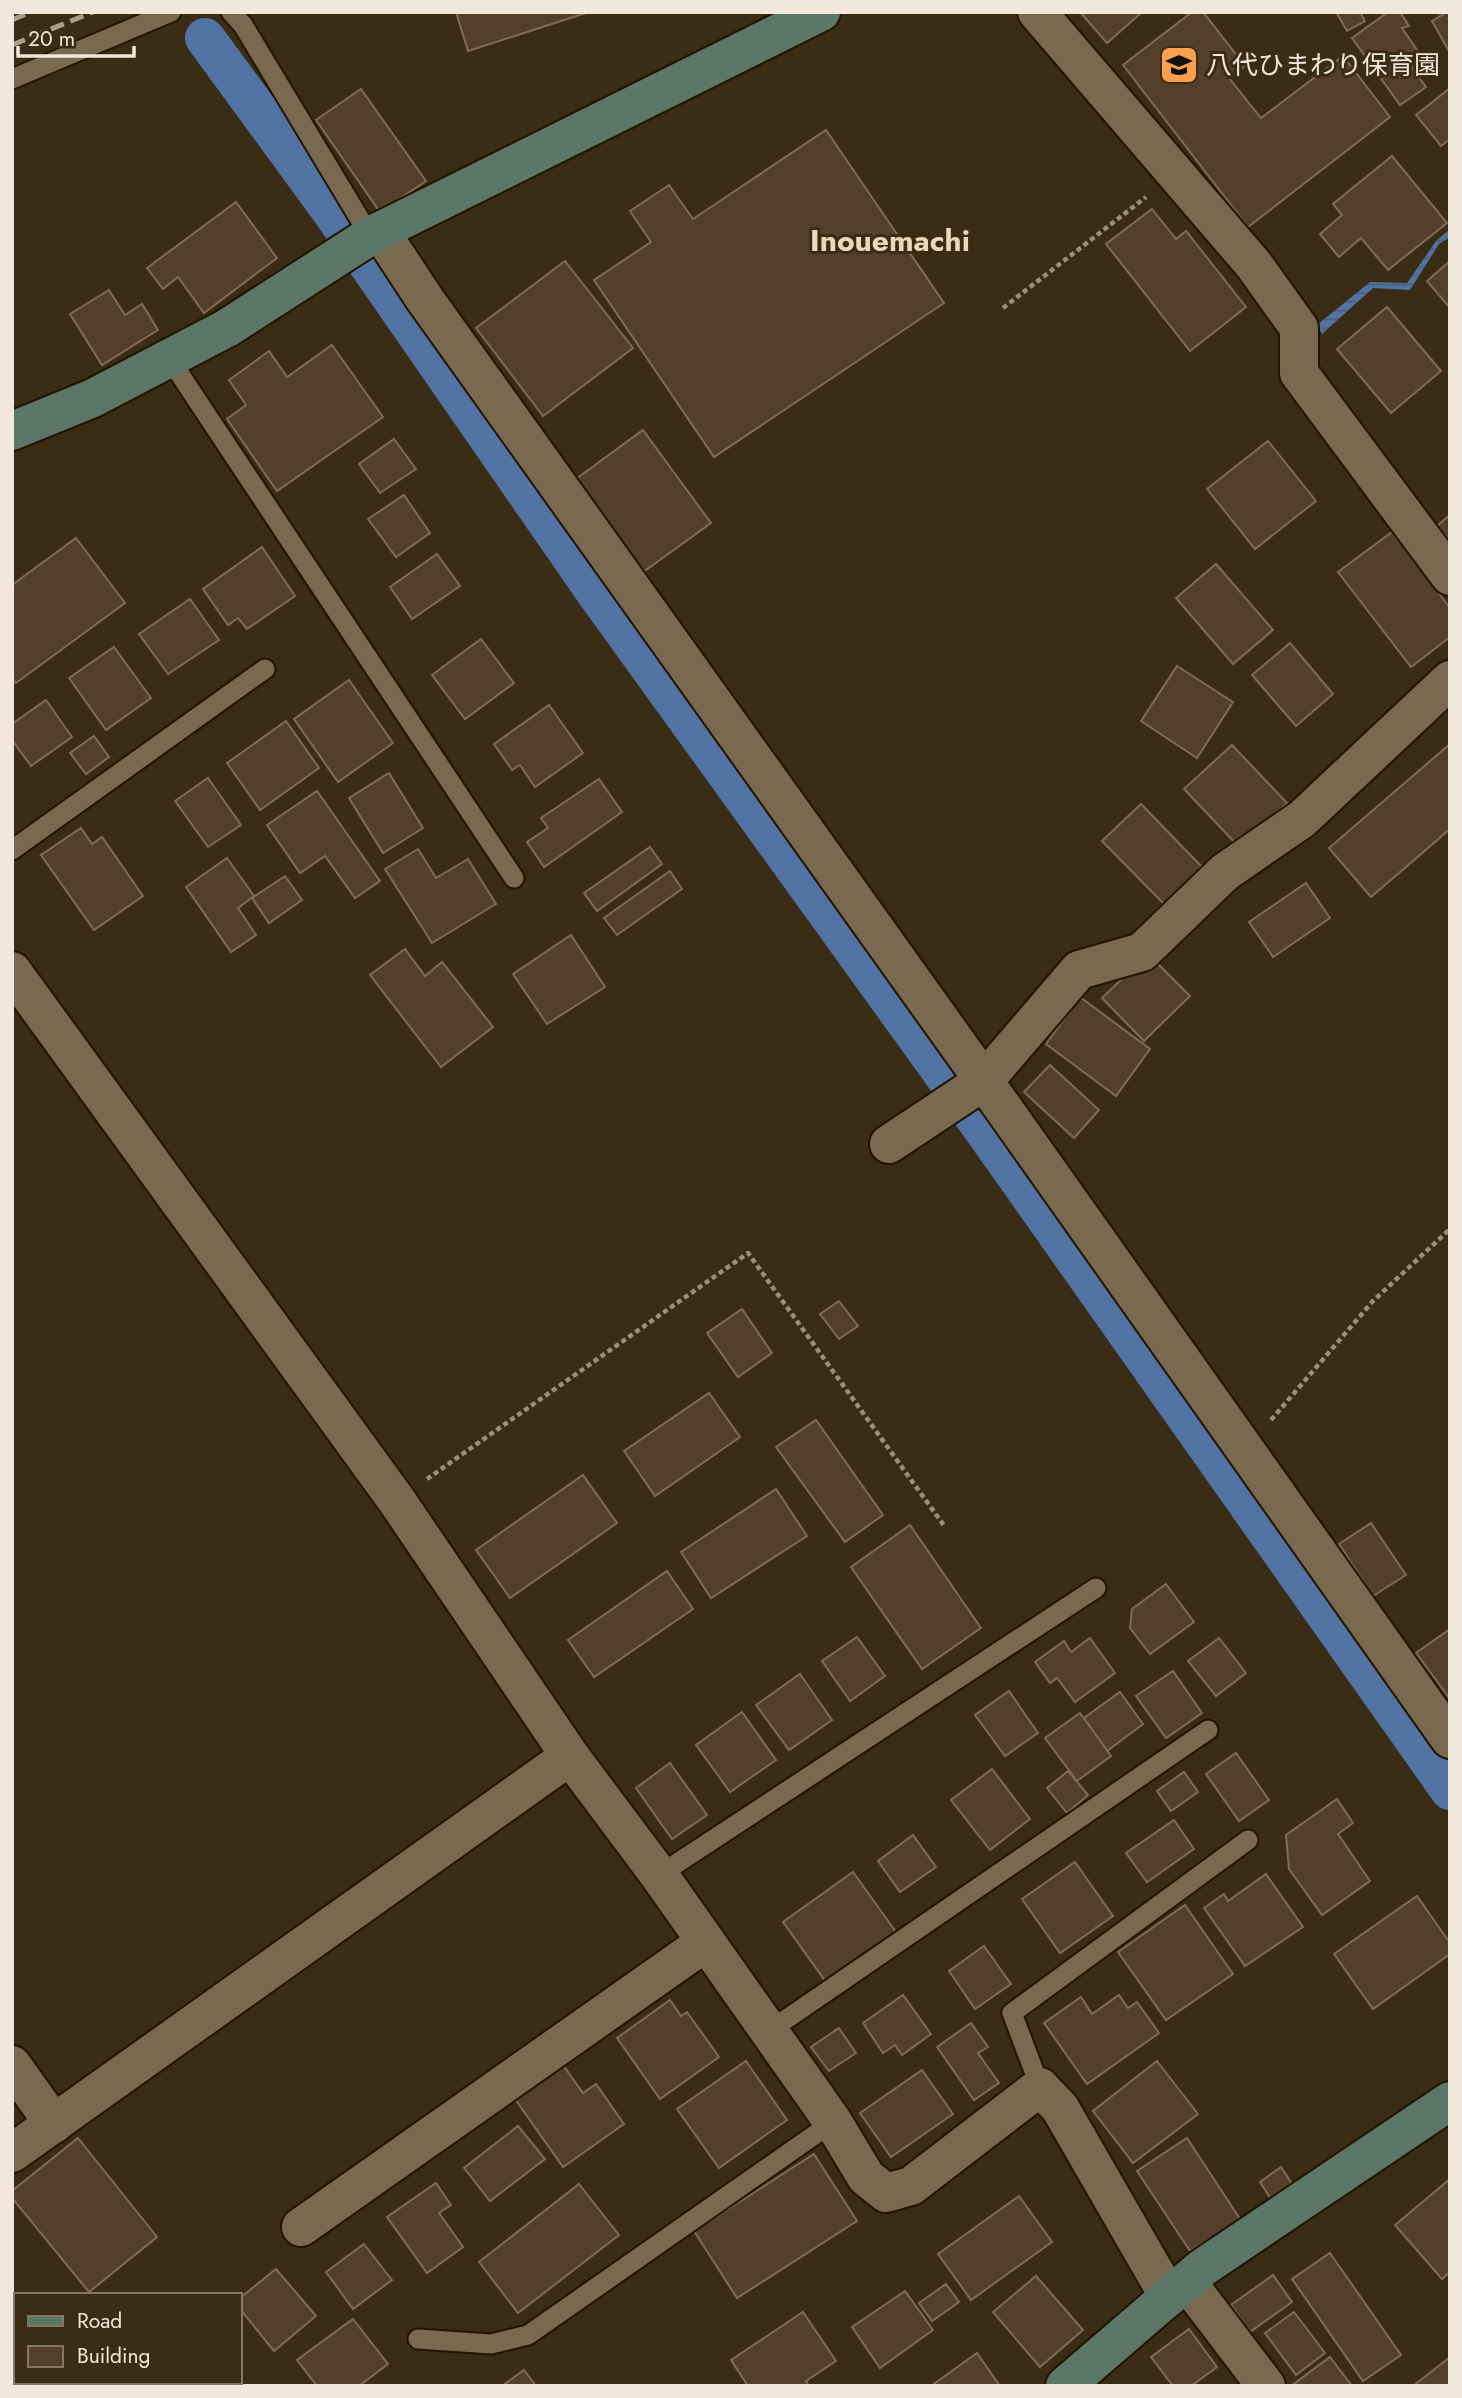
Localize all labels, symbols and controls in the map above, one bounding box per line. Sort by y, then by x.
scale bar [18,14,133,58]
text: 20 m [28,24,75,54]
school or university icon: 八代ひまわり保育園 [1158,44,1200,86]
place label: 八代ひまわり保育園 [1206,46,1440,84]
district label: Inouemachi [810,219,970,262]
legend [14,2293,242,2384]
text: Road [77,2306,122,2336]
text: Building [77,2341,150,2371]

